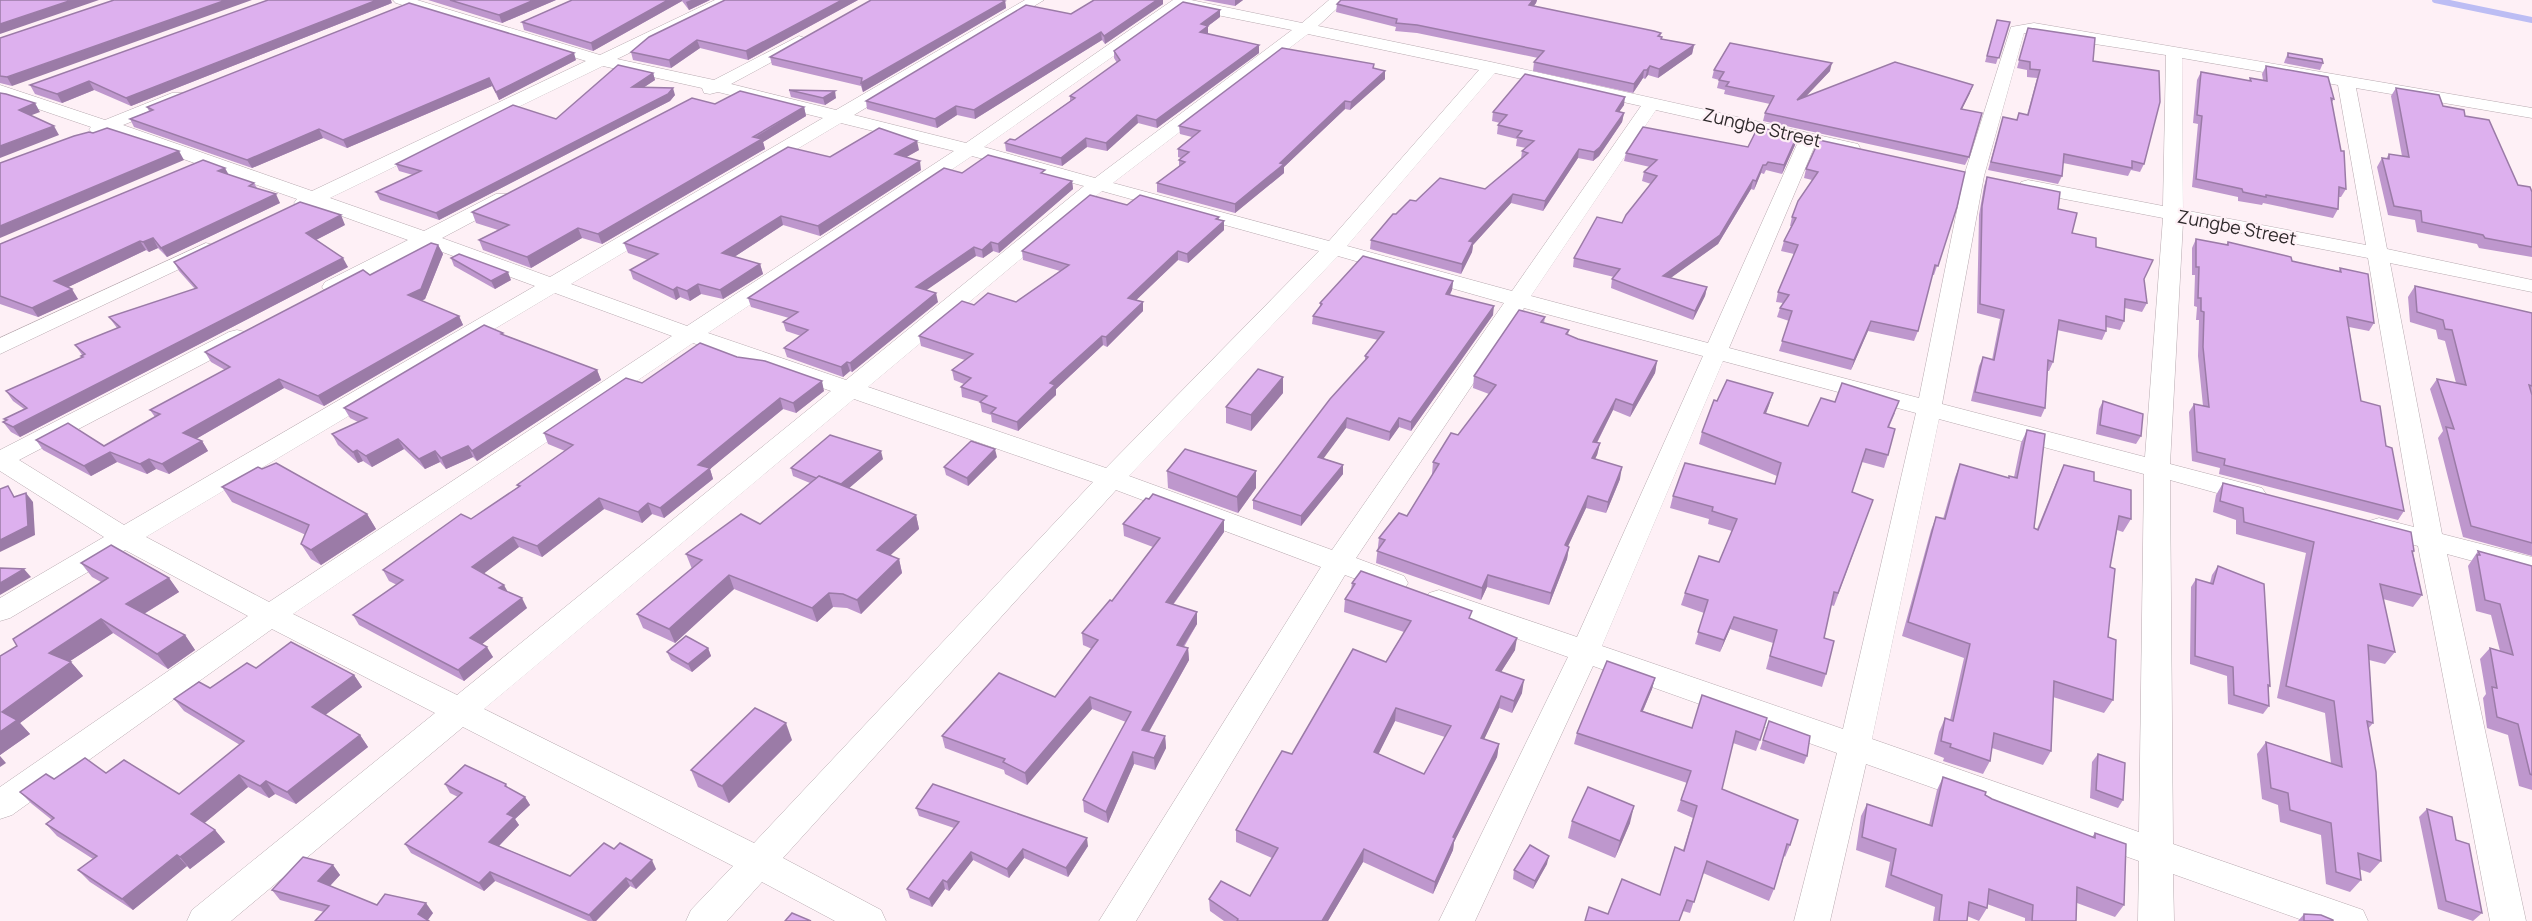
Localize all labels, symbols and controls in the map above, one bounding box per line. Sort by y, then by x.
street label: Zungbe Street [1701,102,1824,152]
street label: Zungbe Street [2176,204,2299,250]

